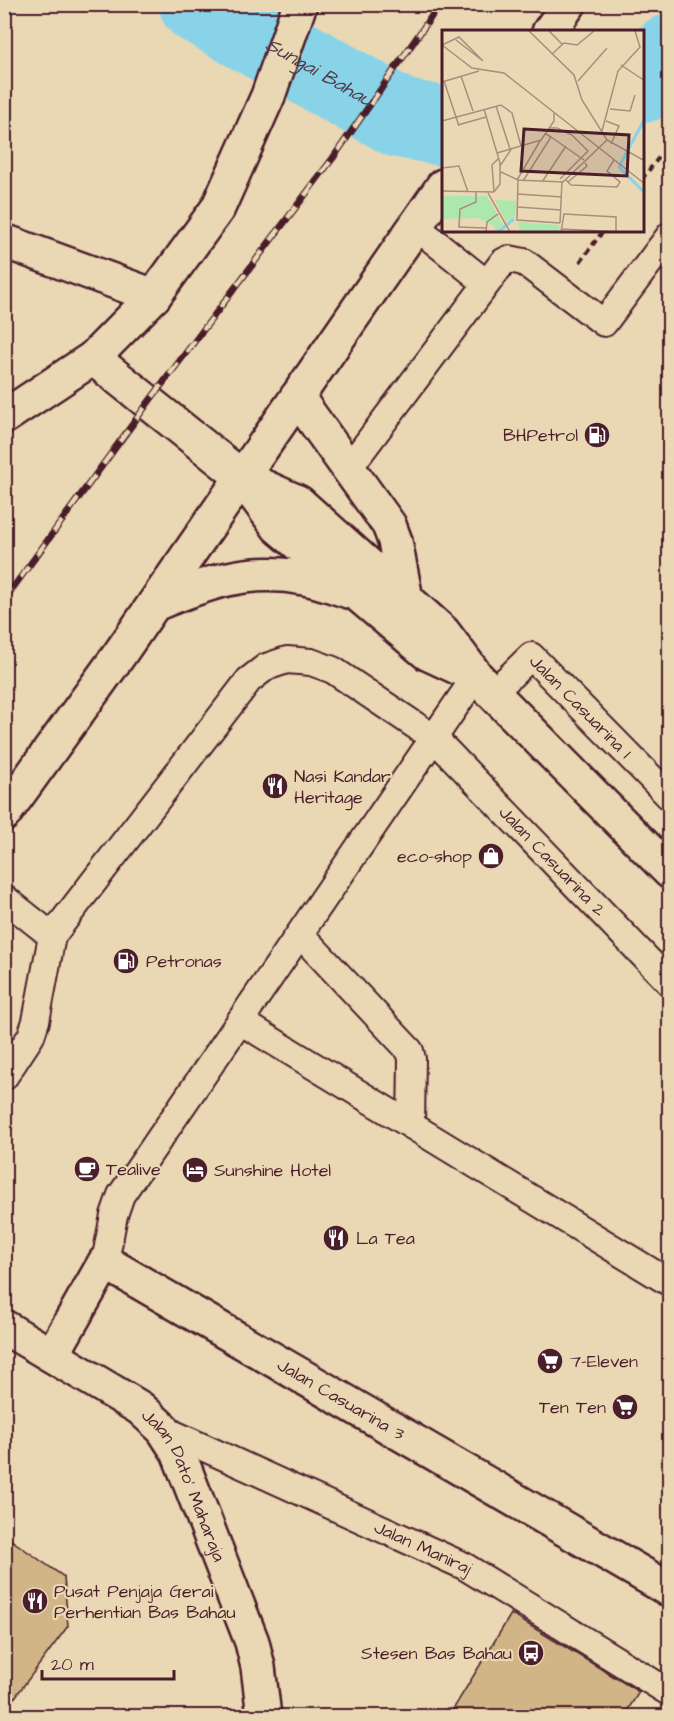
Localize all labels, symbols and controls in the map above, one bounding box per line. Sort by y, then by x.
water label: Sungai Bahau [260,30,379,115]
inset map [442,30,644,232]
fuel station icon: BHPetrol [582,420,612,450]
place label: BHPetrol [503,423,578,448]
street label: Jalan Casuarina 1 [524,649,638,764]
place label: Nasi Kandar Heritage [294,764,391,811]
restaurant icon: Nasi Kandar Heritage [260,771,290,801]
street label: Jalan Casuarina 2 [493,800,612,922]
shop icon: eco-shop [476,841,506,871]
place label: eco-shop [397,844,472,869]
fuel station icon: Petronas [111,946,141,976]
place label: Petronas [146,949,222,974]
cafe icon: Tealive [72,1154,102,1184]
hotel icon: Sunshine Hotel [180,1155,210,1185]
place label: Tealive [106,1157,161,1182]
place label: Sunshine Hotel [214,1158,331,1183]
restaurant icon: La Tea [321,1223,351,1253]
place label: La Tea [356,1226,415,1251]
supermarket icon: 7-Eleven [535,1346,565,1376]
place label: 7-Eleven [570,1349,638,1374]
street label: Jalan Casuarina 3 [273,1352,409,1446]
supermarket icon: Ten Ten [610,1392,640,1422]
place label: Ten Ten [539,1395,606,1420]
street label: Jalan Dato' Maharaja [136,1403,232,1565]
street label: Jalan Maniraj [370,1514,478,1581]
place label: Pusat Penjaja Gerai Perhentian Bas Bahau [54,1579,236,1625]
restaurant icon: Pusat Penjaja Gerai Perhentian Bas Bahau [20,1586,50,1616]
bus stop icon: Stesen Bas Bahau [516,1638,546,1668]
place label: Stesen Bas Bahau [361,1641,512,1666]
scale bar [42,1643,174,1681]
text: 20 m [51,1652,94,1677]

